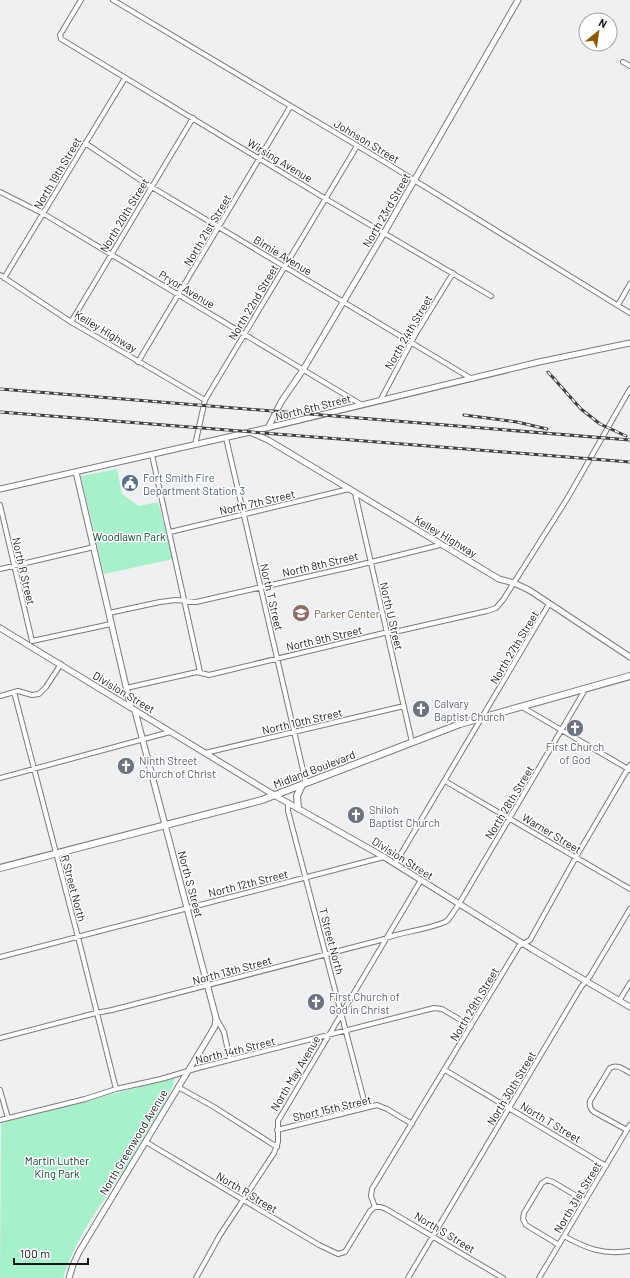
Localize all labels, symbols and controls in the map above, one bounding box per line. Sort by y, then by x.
north arrow [578,12,618,52]
text: N [597,15,609,30]
street label: Johnson Street [332,116,402,166]
street label: North 19th Street [30,135,84,211]
street label: Wirsing Avenue [245,135,315,185]
street label: North 23rd Street [360,171,412,249]
street label: North 20th Street [97,176,151,254]
street label: North 21st Street [181,192,233,268]
street label: Birnie Avenue [252,233,315,277]
street label: North 22nd Street [225,262,281,342]
street label: Pryor Avenue [157,267,217,311]
street label: North 24th Street [381,292,435,372]
street label: Kelley Highway [72,307,140,355]
street label: North 6th Street [274,391,352,423]
place label: Fort Smith Fire Department Station 3 [143,471,245,497]
public building icon: Fort Smith Fire Department Station 3 [120,473,140,493]
street label: North 7th Street [218,487,296,517]
street label: Kelley Highway [412,512,480,560]
park label: Woodlawn Park [93,530,166,543]
street label: North R Street [10,536,38,606]
street label: North 8th Street [281,549,359,579]
street label: North T Street [258,562,286,632]
street label: North U Street [378,581,406,651]
school or university icon: Parker Center [291,603,311,623]
place label: Parker Center [314,607,380,620]
street label: North 27th Street [487,608,541,686]
street label: North 9th Street [285,623,363,653]
street label: Division Street [91,668,157,716]
place label: Calvary Baptist Church [434,697,505,723]
church icon: Calvary Baptist Church [411,699,431,719]
street label: North 10th Street [261,705,343,737]
church icon: First Church of God [565,718,585,738]
place label: First Church of God [546,740,604,766]
street label: Midland Boulevard [271,747,357,791]
place label: Ninth Street Church of Christ [139,754,216,780]
church icon: Ninth Street Church of Christ [116,756,136,776]
street label: North 28th Street [482,763,536,841]
place label: Shiloh Baptist Church [369,803,440,829]
church icon: Shiloh Baptist Church [346,805,366,825]
street label: Warner Street [520,810,584,856]
street label: Division Street [370,834,436,882]
street label: North S Street [176,849,206,919]
street label: R Street North [59,853,89,923]
street label: North 12th Street [207,867,289,899]
street label: T Street North [317,906,347,976]
street label: North 13th Street [191,953,273,987]
street label: North 29th Street [447,965,501,1043]
place label: First Church of God in Christ [329,990,400,1016]
church icon: First Church of God in Christ [306,992,326,1012]
street label: North May Avenue [267,1033,323,1113]
street label: North 14th Street [194,1034,276,1066]
street label: North 30th Street [484,1049,538,1127]
street label: North Greenwood Avenue [96,1087,170,1197]
street label: Short 15th Street [291,1093,373,1123]
street label: North T Street [518,1099,584,1145]
park label: Martin Luther King Park [25,1154,89,1180]
street label: North 31st Street [551,1159,603,1235]
street label: North R Street [214,1169,280,1215]
street label: North S Street [412,1209,478,1255]
scale bar [14,1240,88,1266]
text: 100 m [20,1246,50,1260]

